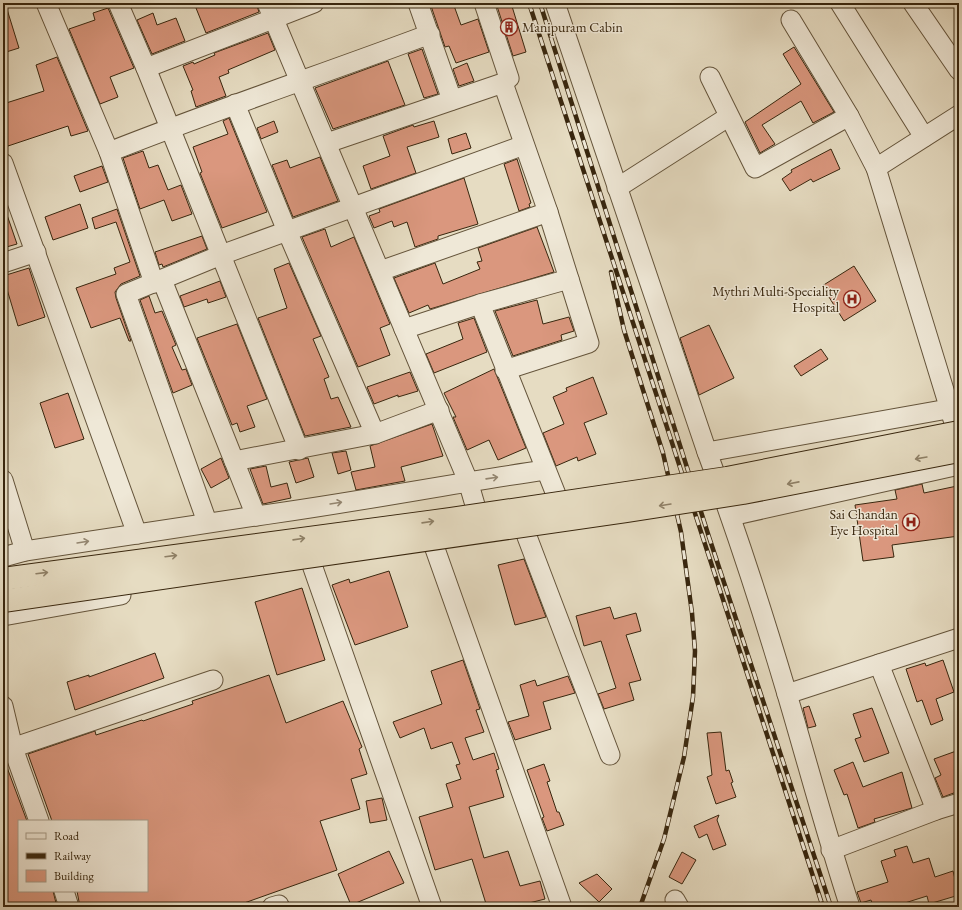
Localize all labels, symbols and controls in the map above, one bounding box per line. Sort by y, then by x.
building icon: Manipuram Cabin [499,17,519,37]
place label: Manipuram Cabin [522,18,624,36]
place label: Mythri Multi-Speciality Hospital [712,282,840,316]
hospital icon: Mythri Multi-Speciality Hospital [842,289,862,309]
one-way arrow [915,455,928,463]
one-way arrow [485,474,498,482]
one-way arrow [787,479,800,487]
one-way arrow [329,499,342,507]
one-way arrow [659,501,672,509]
place label: Sai Chandan Eye Hospital [829,505,899,539]
hospital icon: Sai Chandan Eye Hospital [901,512,921,532]
one-way arrow [421,518,434,526]
one-way arrow [292,535,305,543]
one-way arrow [76,538,89,546]
one-way arrow [164,552,177,560]
one-way arrow [35,569,48,577]
legend [18,820,148,892]
text: Road [54,828,80,844]
text: Railway [54,848,92,864]
text: Building [54,868,95,884]

